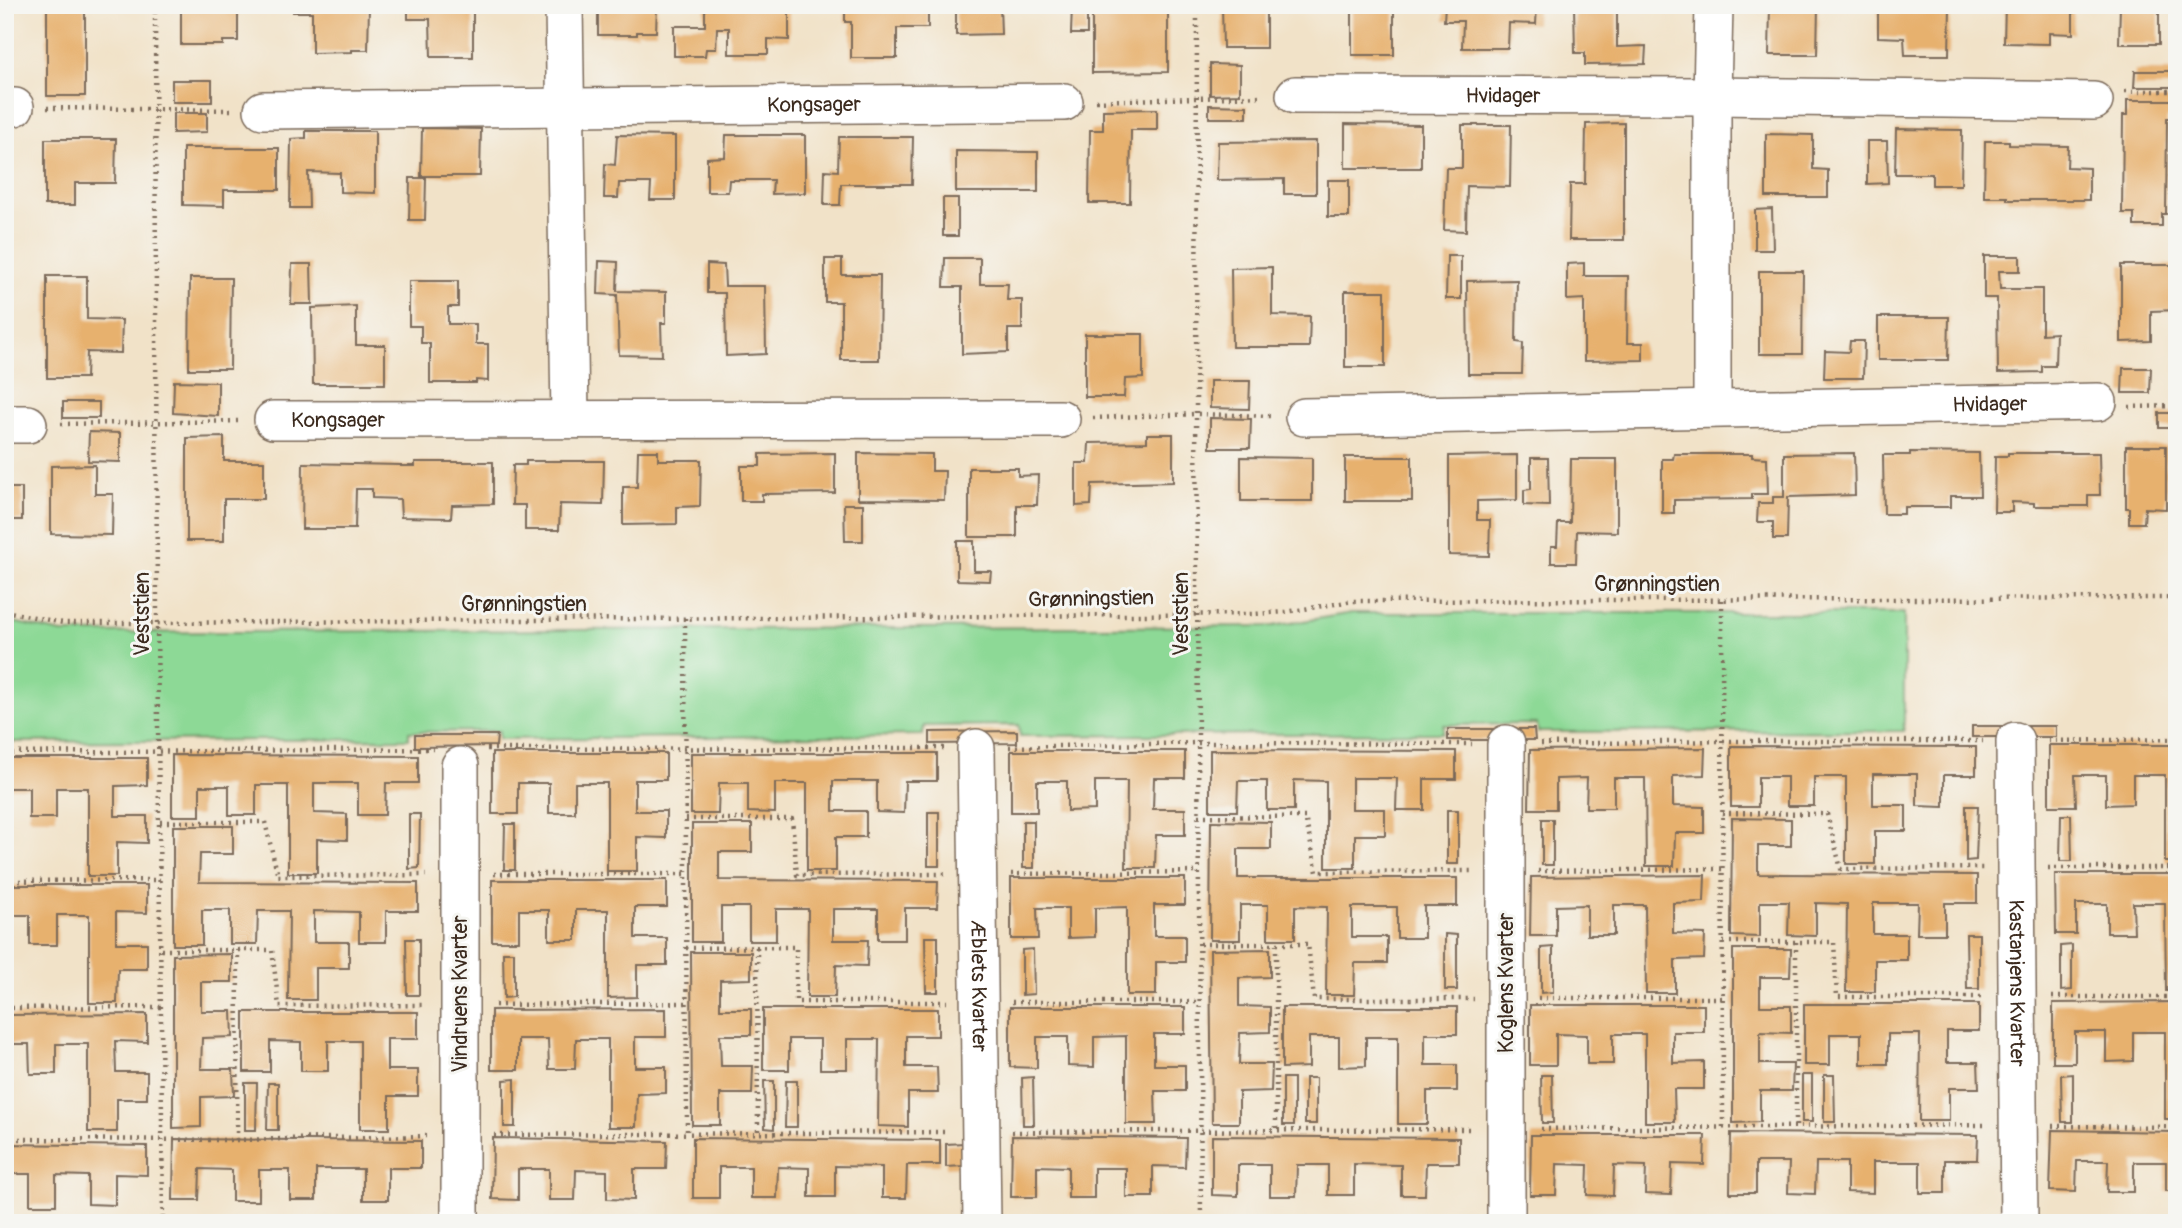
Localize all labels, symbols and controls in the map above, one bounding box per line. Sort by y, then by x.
street label: Hvidager [1465,82,1541,109]
street label: Kongsager [767,91,862,118]
street label: Hvidager [1952,390,2028,418]
street label: Kongsager [291,406,385,433]
street label: Grønningstien [1594,571,1720,598]
street label: Veststien [129,572,156,656]
street label: Veststien [1168,572,1195,656]
street label: Grønningstien [1028,584,1154,614]
street label: Grønningstien [461,591,587,618]
street label: Kastanjens Kvarter [2003,899,2031,1067]
street label: Koglens Kvarter [1493,912,1520,1053]
street label: Vindruens Kvarter [447,915,474,1073]
street label: Æblets Kvarter [965,920,993,1053]

